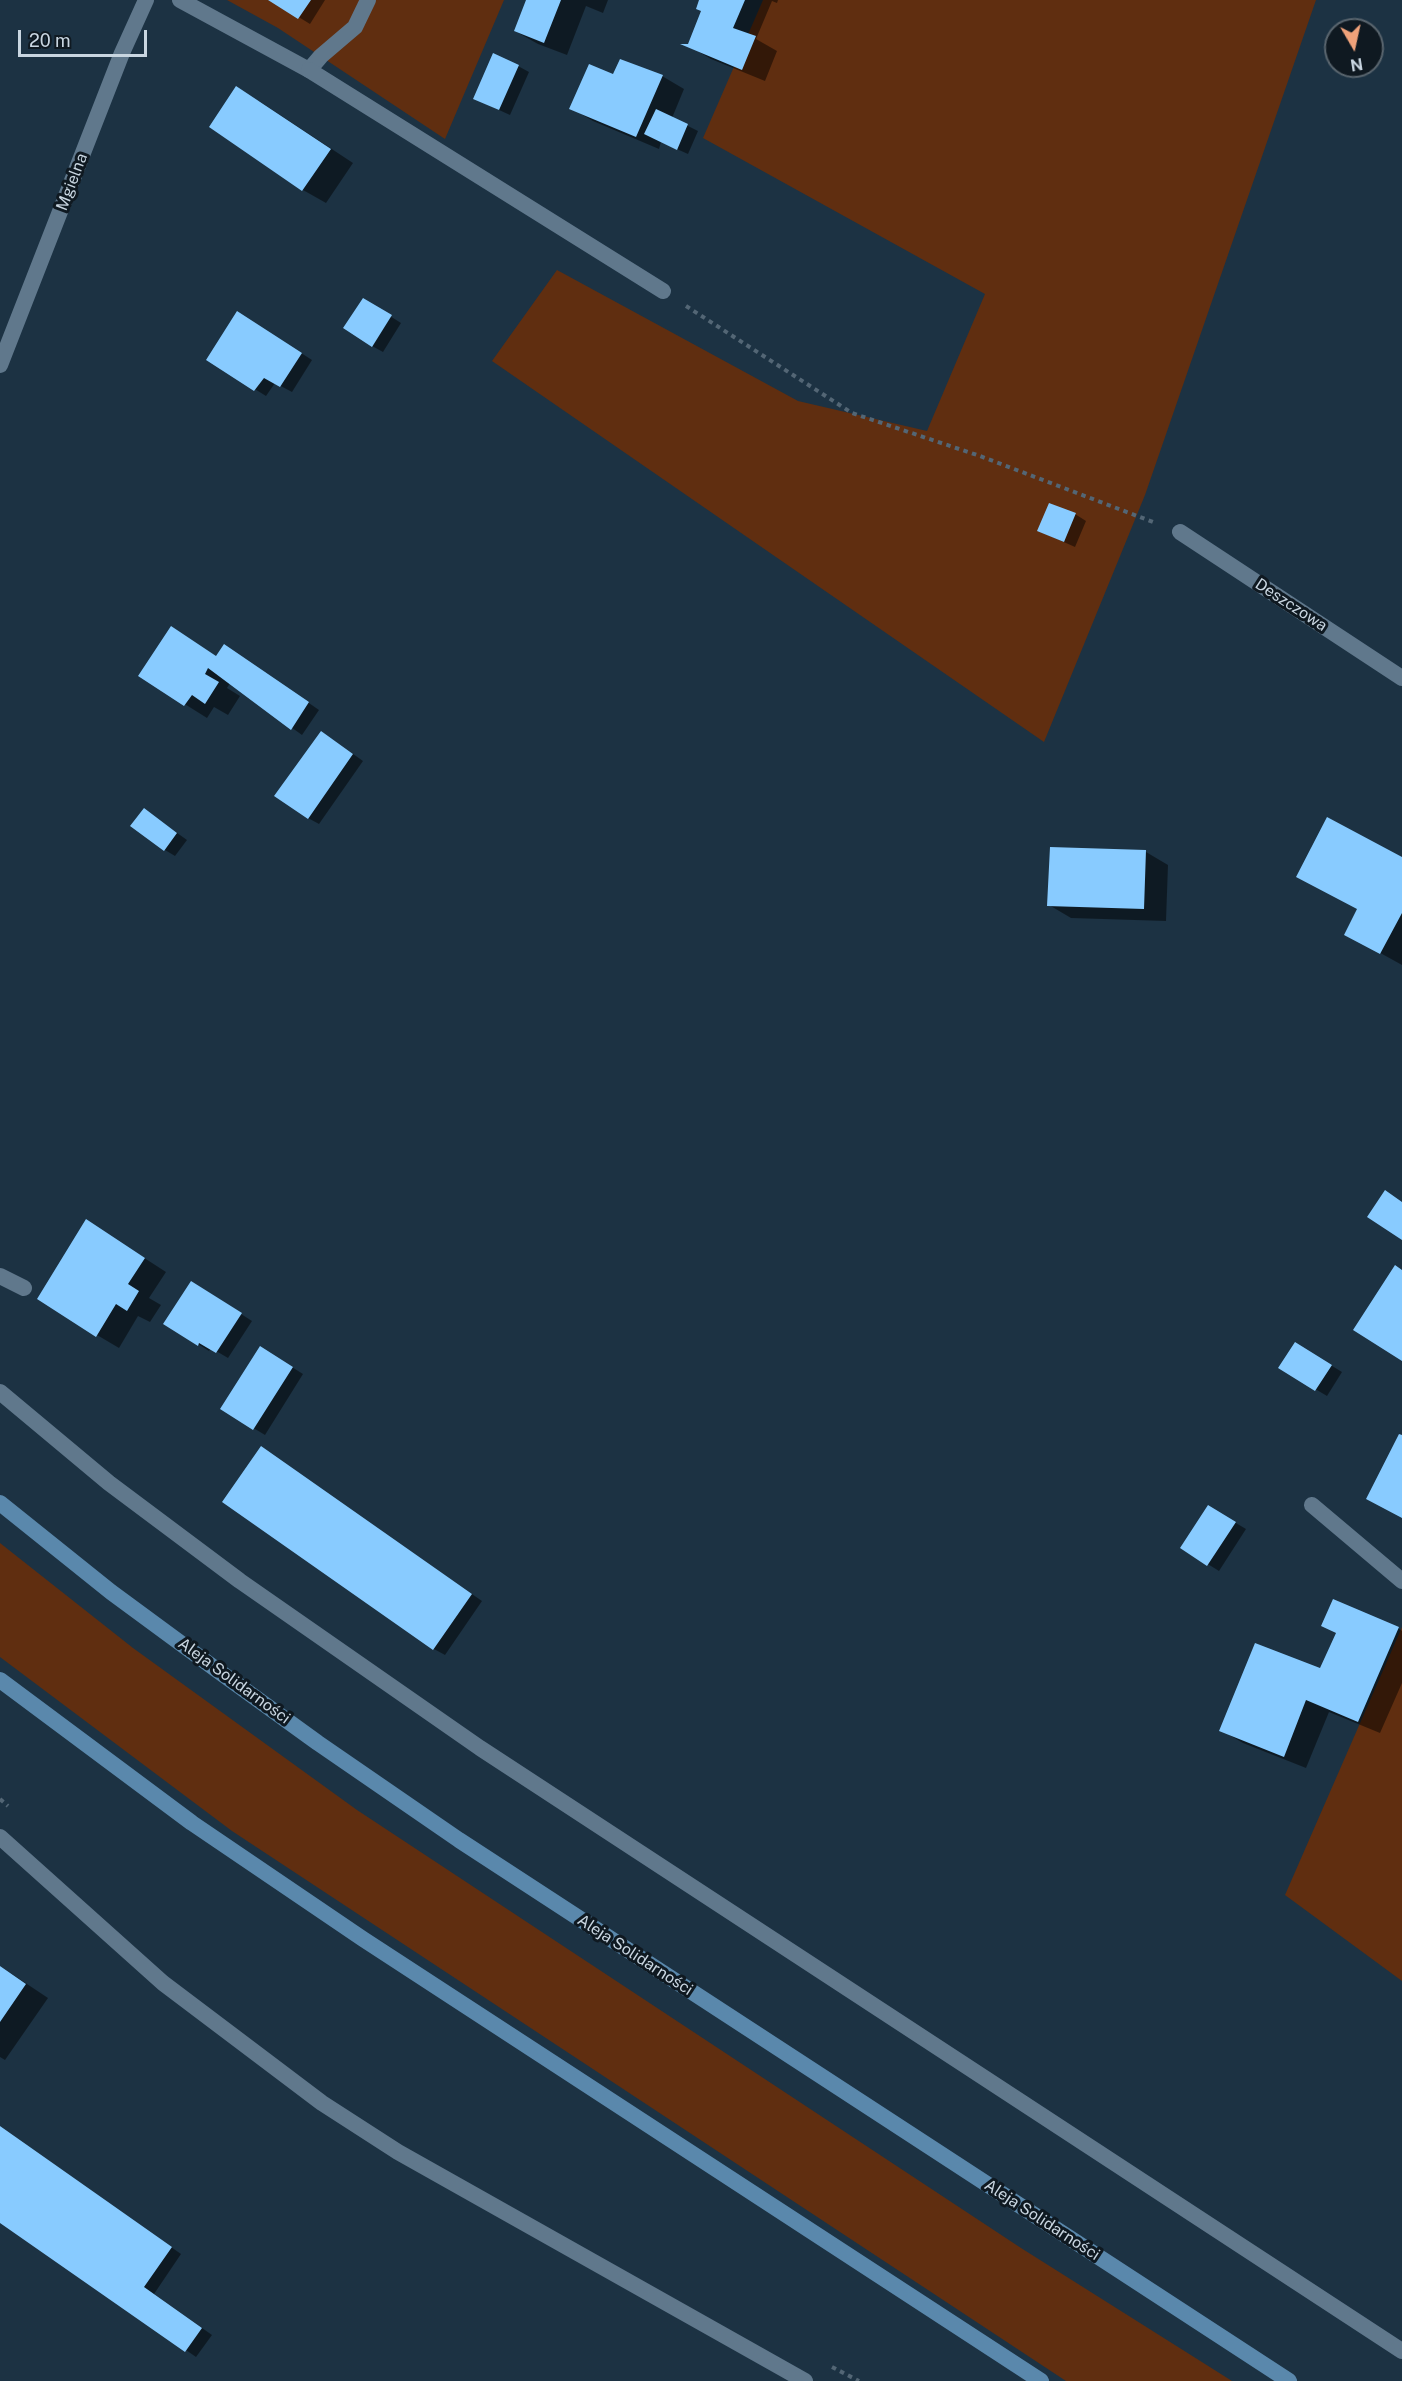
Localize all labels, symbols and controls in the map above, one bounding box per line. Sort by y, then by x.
scale bar [21,18,150,56]
north arrow [1324,18,1384,78]
text: 20 m [29,30,71,51]
text: N [1349,54,1364,75]
street label: Mgielna [52,151,92,213]
street label: Deszczowa [1251,575,1331,635]
street label: Aleja Solidarności [174,1634,294,1728]
street label: Aleja Solidarności [574,1911,696,1999]
street label: Aleja Solidarności [981,2176,1103,2264]

